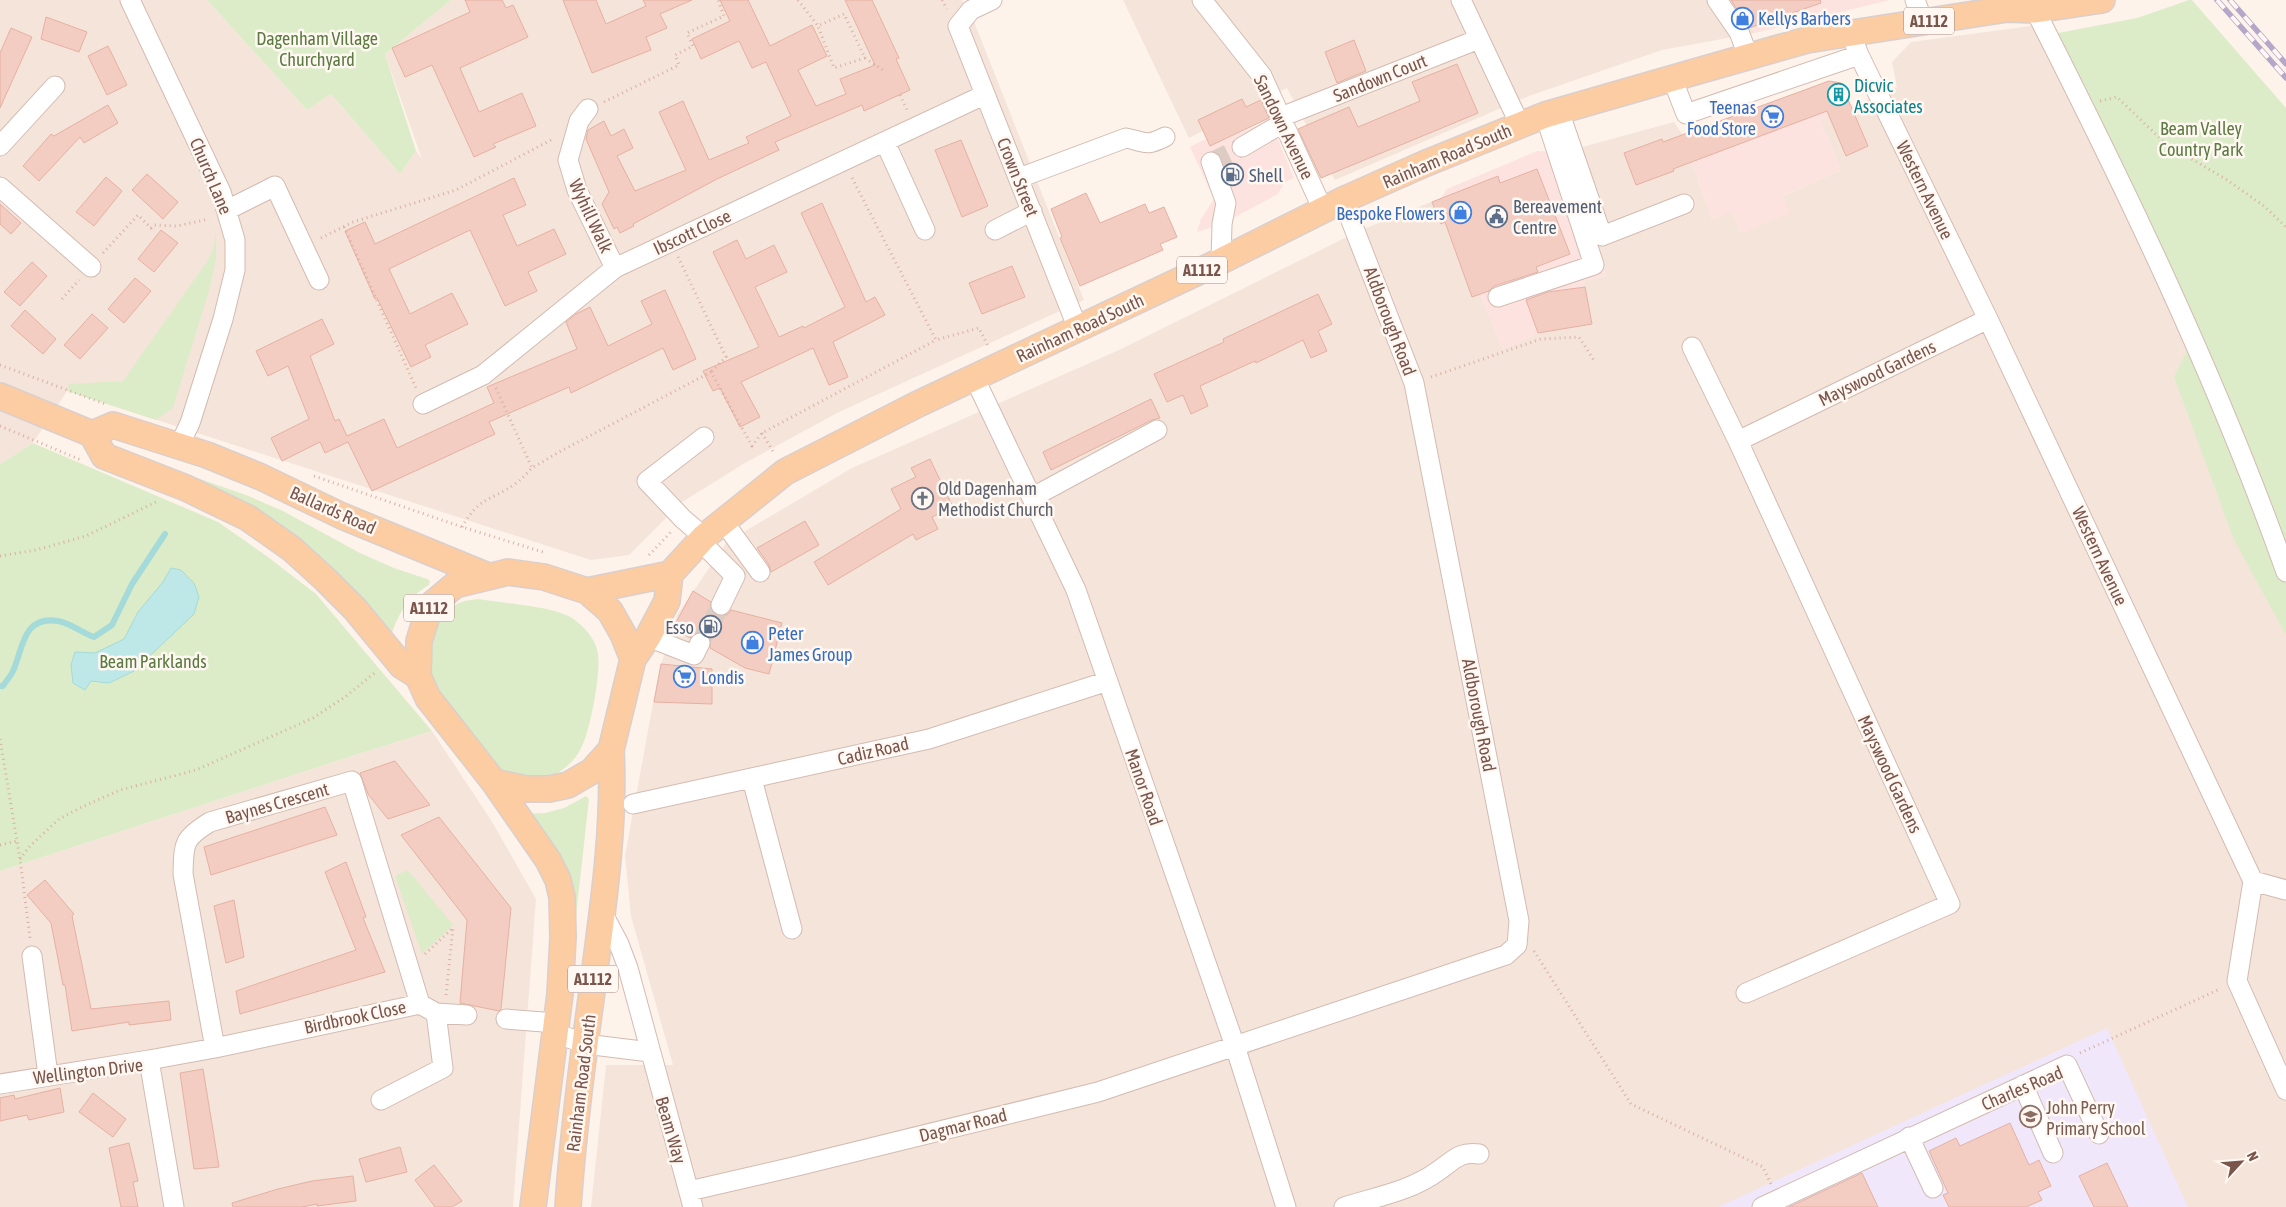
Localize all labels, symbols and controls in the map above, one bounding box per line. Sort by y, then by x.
shop icon: Kellys Barbers [1730,6,1754,30]
place label: Kellys Barbers [1758,8,1851,29]
road number: A1112 [1904,8,1954,34]
park label: Dagenham Village Churchyard [256,28,378,70]
street label: Sandown Court [1330,50,1430,106]
street label: Sandown Avenue [1250,72,1318,182]
place label: Dicvic Associates [1854,75,1923,117]
building icon: Dicvic Associates [1826,83,1850,107]
place label: Teenas Food Store [1687,97,1756,139]
supermarket icon: Teenas Food Store [1760,105,1784,129]
park label: Beam Valley Country Park [2159,118,2243,160]
street label: Rainham Road South [1379,119,1515,193]
street label: Church Lane [186,135,236,217]
street label: Crown Street [993,135,1043,219]
street label: Western Avenue [1892,138,1958,242]
fuel station icon: Shell [1221,163,1245,187]
place label: Shell [1249,165,1283,186]
street label: Wyhill Walk [565,176,617,256]
place label: Bereavement Centre [1513,196,1602,238]
shop icon: Bespoke Flowers [1449,201,1473,225]
place label: Bespoke Flowers [1336,203,1445,224]
public building icon: Bereavement Centre [1485,204,1509,228]
street label: Ibscott Close [650,205,734,259]
road number: A1112 [1177,256,1227,284]
street label: Aldborough Road [1360,264,1420,378]
street label: Rainham Road South [1013,289,1147,367]
street label: Mayswood Gardens [1815,336,1939,410]
place label: Old Dagenham Methodist Church [938,478,1054,520]
street label: Ballards Road [287,482,379,538]
church icon: Old Dagenham Methodist Church [910,486,934,510]
street label: Western Avenue [2068,503,2132,609]
road number: A1112 [404,594,454,622]
fuel station icon: Esso [698,615,722,639]
place label: Esso [665,617,694,638]
place label: Peter James Group [768,623,853,665]
shop icon: Peter James Group [740,631,764,655]
park label: Beam Parklands [99,651,207,672]
street label: Aldborough Road [1458,657,1500,773]
supermarket icon: Londis [673,665,697,689]
place label: Londis [701,667,744,688]
street label: Mayswood Gardens [1853,712,1927,836]
street label: Cadiz Road [835,733,911,769]
street label: Manor Road [1121,746,1167,828]
street label: Baynes Crescent [223,778,331,828]
road number: A1112 [568,966,618,992]
street label: Birdbrook Close [302,996,408,1038]
street label: Rainham Road South [562,1013,600,1153]
street label: Wellington Drive [32,1054,144,1088]
street label: Charles Road [1978,1061,2066,1115]
street label: Beam Way [651,1094,691,1166]
place label: John Perry Primary School [2046,1097,2146,1139]
street label: Dagmar Road [917,1104,1009,1146]
school or university icon: John Perry Primary School [2018,1105,2042,1129]
north arrow [2216,1137,2266,1187]
text: N [2244,1149,2262,1164]

